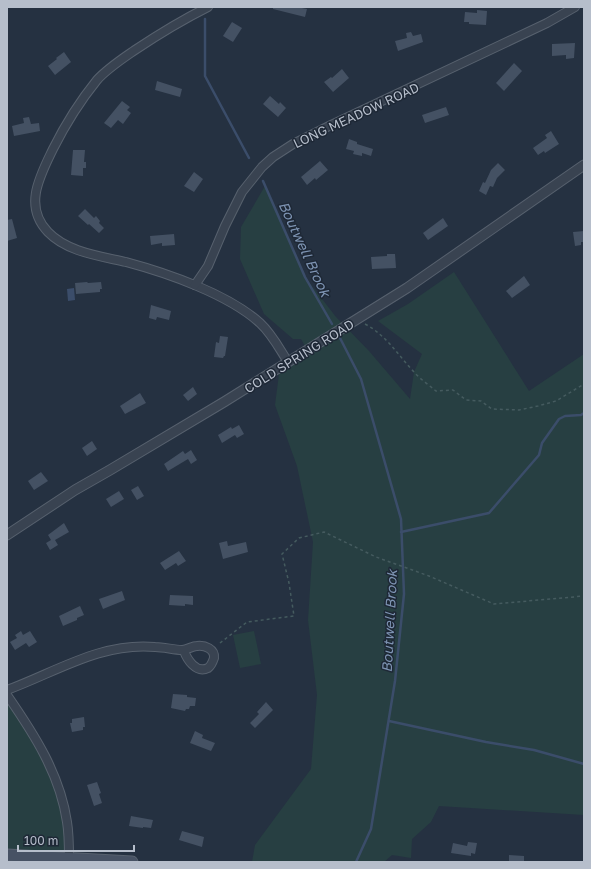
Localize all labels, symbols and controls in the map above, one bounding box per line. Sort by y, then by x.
street label: LONG MEADOW ROAD [291,79,421,151]
water label: Boutwell Brook [275,199,335,301]
street label: COLD SPRING ROAD [241,316,357,396]
water label: Boutwell Brook [378,567,400,673]
scale bar [18,827,134,853]
text: 100 m [24,833,58,848]

